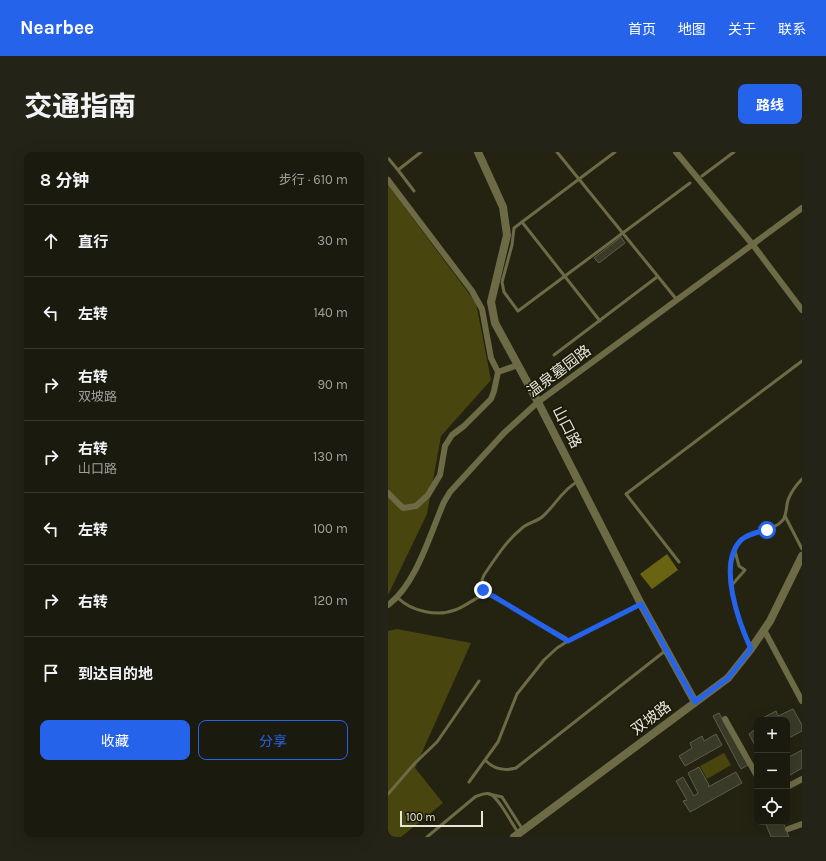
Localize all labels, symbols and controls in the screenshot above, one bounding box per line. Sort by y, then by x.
text: Nearbee [20,17,94,39]
text: 首页 [628,21,656,38]
text: 地图 [678,21,706,38]
text: 关于 [728,21,756,38]
text: 联系 [778,21,806,38]
button: 路线 [738,84,802,124]
text: 交通指南 [24,90,136,123]
text: 8 分钟 [40,170,89,190]
text: 步行 · 610 m [279,172,348,187]
icon: ahead [40,230,62,252]
text: 直行 [78,233,108,251]
text: 30 m [317,233,348,248]
icon: left [40,302,62,324]
text: 左转 [78,305,108,323]
text: 140 m [313,305,348,320]
street label: 温泉墓园路 [524,341,594,401]
text: 右转 [78,368,108,386]
icon: right [40,374,62,396]
text: 90 m [317,377,348,392]
text: 双坡路 [78,389,117,404]
street label: 山口路 [549,403,585,451]
text: 右转 [78,440,108,458]
icon: right [40,446,62,468]
text: 130 m [313,449,348,464]
text: 山口路 [78,461,117,476]
icon: left [40,518,62,540]
text: 左转 [78,521,108,539]
text: 100 m [313,521,348,536]
route start [758,521,776,539]
route end [474,581,492,599]
icon: right [40,590,62,612]
text: 右转 [78,593,108,611]
text: 120 m [313,593,348,608]
icon: arrive [40,662,62,684]
text: 到达目的地 [78,665,153,683]
street label: 双坡路 [628,697,674,739]
map controls [754,717,790,825]
button: + [754,717,790,753]
button: 收藏 [40,720,190,760]
button: 分享 [198,720,348,760]
button: − [754,753,790,789]
button: locate [754,789,790,825]
scale bar [400,809,483,828]
text: 100 m [406,811,436,824]

